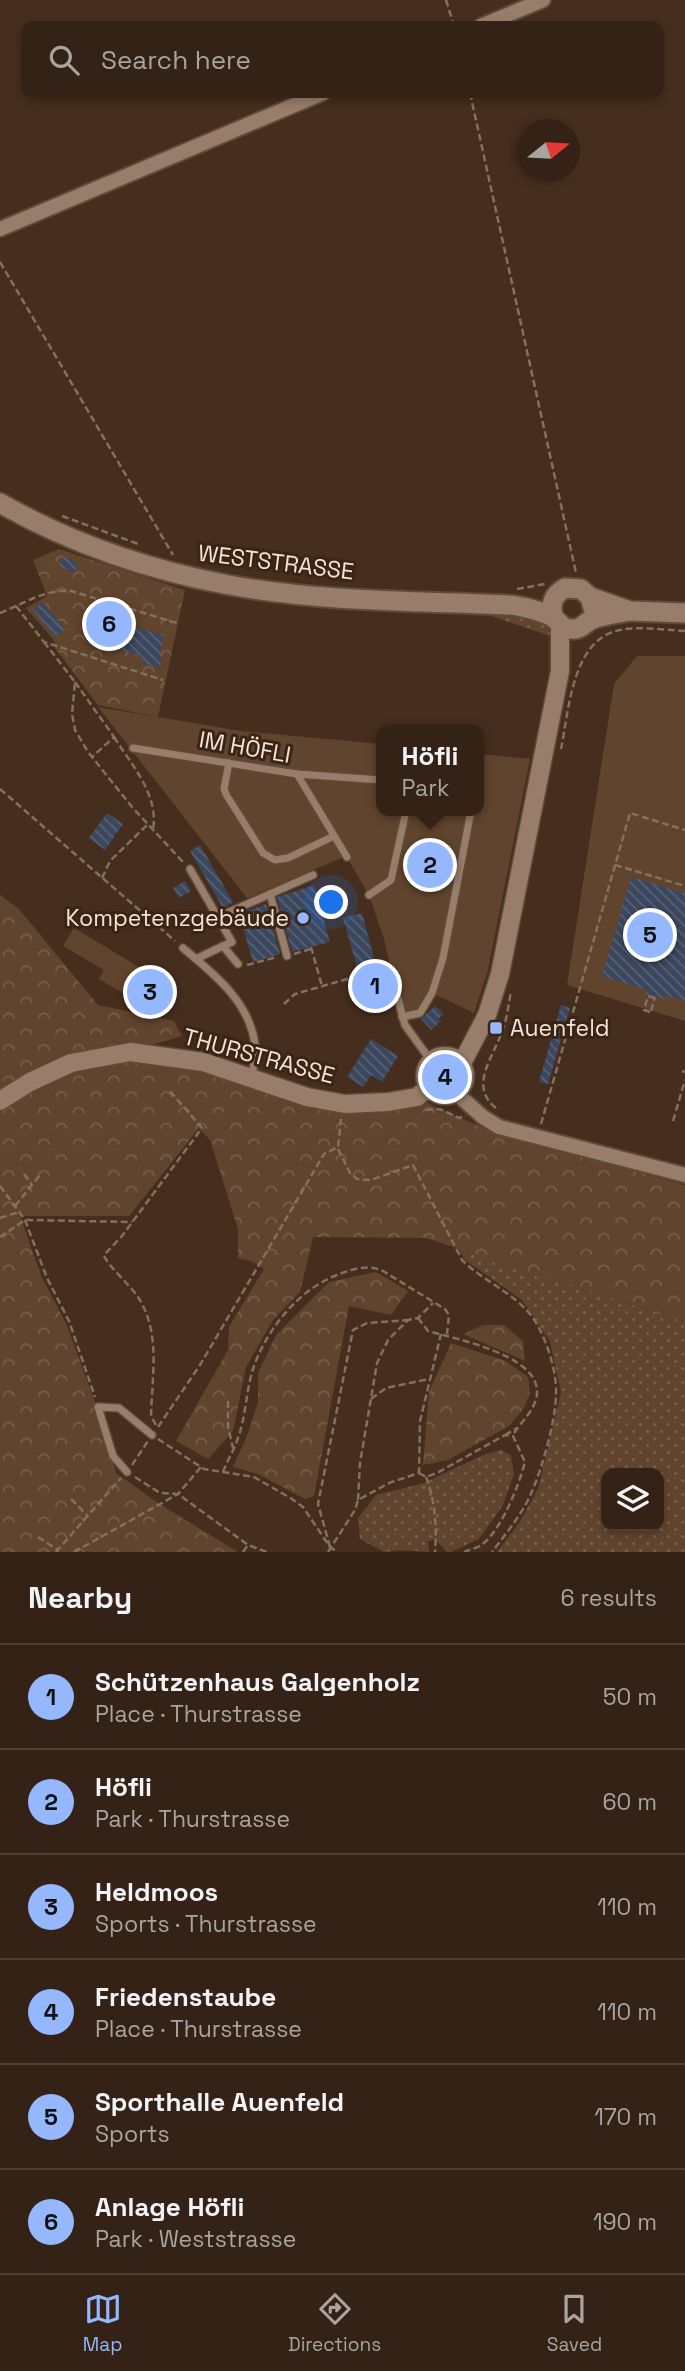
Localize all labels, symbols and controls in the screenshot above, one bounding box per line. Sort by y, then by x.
search box [21,21,664,98]
icon: search [45,41,83,79]
text: Search here [101,43,251,77]
north arrow [517,119,580,182]
street label: WESTSTRASSE [196,538,356,586]
pin: 6 [86,598,132,650]
street label: IM HÖFLI [197,724,293,770]
popup [376,725,484,816]
text: Höfli [402,739,459,773]
text: Park [402,773,449,803]
pin: 2 [407,839,453,891]
your location [314,885,348,919]
place label: Kompetenzgebäude [65,903,289,933]
pin: 5 [627,909,673,961]
marker: Kompetenzgebäude [295,910,311,926]
pin: 1 [352,960,398,1012]
pin: 3 [127,966,173,1018]
place label: Auenfeld [510,1013,610,1043]
marker: Auenfeld [488,1020,504,1036]
street label: THURSTRASSE [180,1021,338,1091]
pin: 4 [422,1051,468,1103]
map controls [601,1468,664,1531]
button: layers [601,1468,664,1531]
text: Nearby [28,1578,132,1617]
text: 6 results [561,1583,657,1613]
text: Schützenhaus Galgenholz [95,1665,420,1699]
text: 1 [46,1682,56,1712]
text: 50 m [603,1682,657,1712]
text: Place · Thurstrasse [95,1699,302,1729]
text: Höfli [95,1770,152,1804]
text: 2 [44,1787,58,1817]
text: 60 m [602,1787,657,1817]
text: Park · Thurstrasse [95,1804,290,1834]
text: Heldmoos [95,1875,218,1909]
text: 3 [44,1892,58,1922]
text: 110 m [597,1892,657,1922]
text: Sports · Thurstrasse [95,1909,317,1939]
text: Friedenstaube [95,1980,276,2014]
text: 4 [44,1997,58,2027]
text: 110 m [597,1997,657,2027]
text: Place · Thurstrasse [95,2014,302,2044]
text: Sporthalle Auenfeld [95,2085,344,2119]
text: 5 [44,2102,58,2132]
text: 170 m [594,2102,657,2132]
text: Sports [95,2119,170,2149]
text: Anlage Höfli [95,2190,244,2224]
text: 6 [44,2207,58,2237]
text: 190 m [593,2207,657,2237]
text: Park · Weststrasse [95,2224,296,2254]
tab: Map [83,2290,122,2357]
tab: Directions [288,2290,381,2357]
tab: Saved [547,2290,602,2357]

